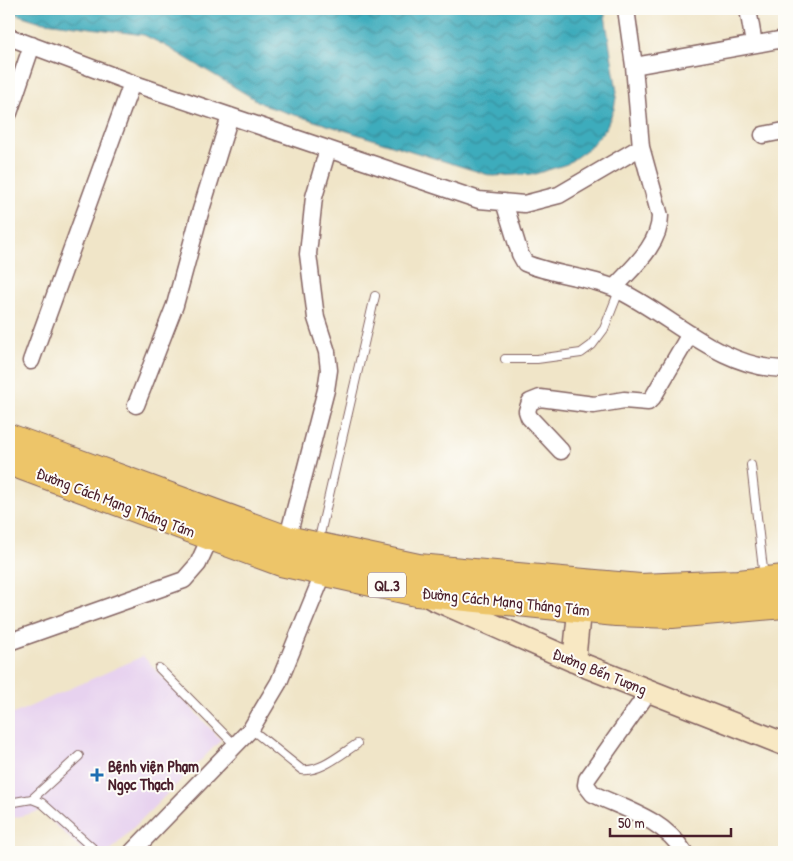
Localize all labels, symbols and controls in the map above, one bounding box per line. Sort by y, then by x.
street label: Đường Cách Mạng Tháng Tám [33,462,199,542]
road number: QL.3 [368,572,406,598]
street label: Đường Cách Mạng Tháng Tám [421,581,591,621]
street label: Đường Bến Tượng [550,642,650,700]
place label: Bệnh viện Phạm Ngọc Thạch [108,755,199,796]
marker: Bệnh viện Phạm Ngọc Thạch [90,768,104,782]
scale bar [610,806,732,838]
text: 50 m [618,812,645,833]

